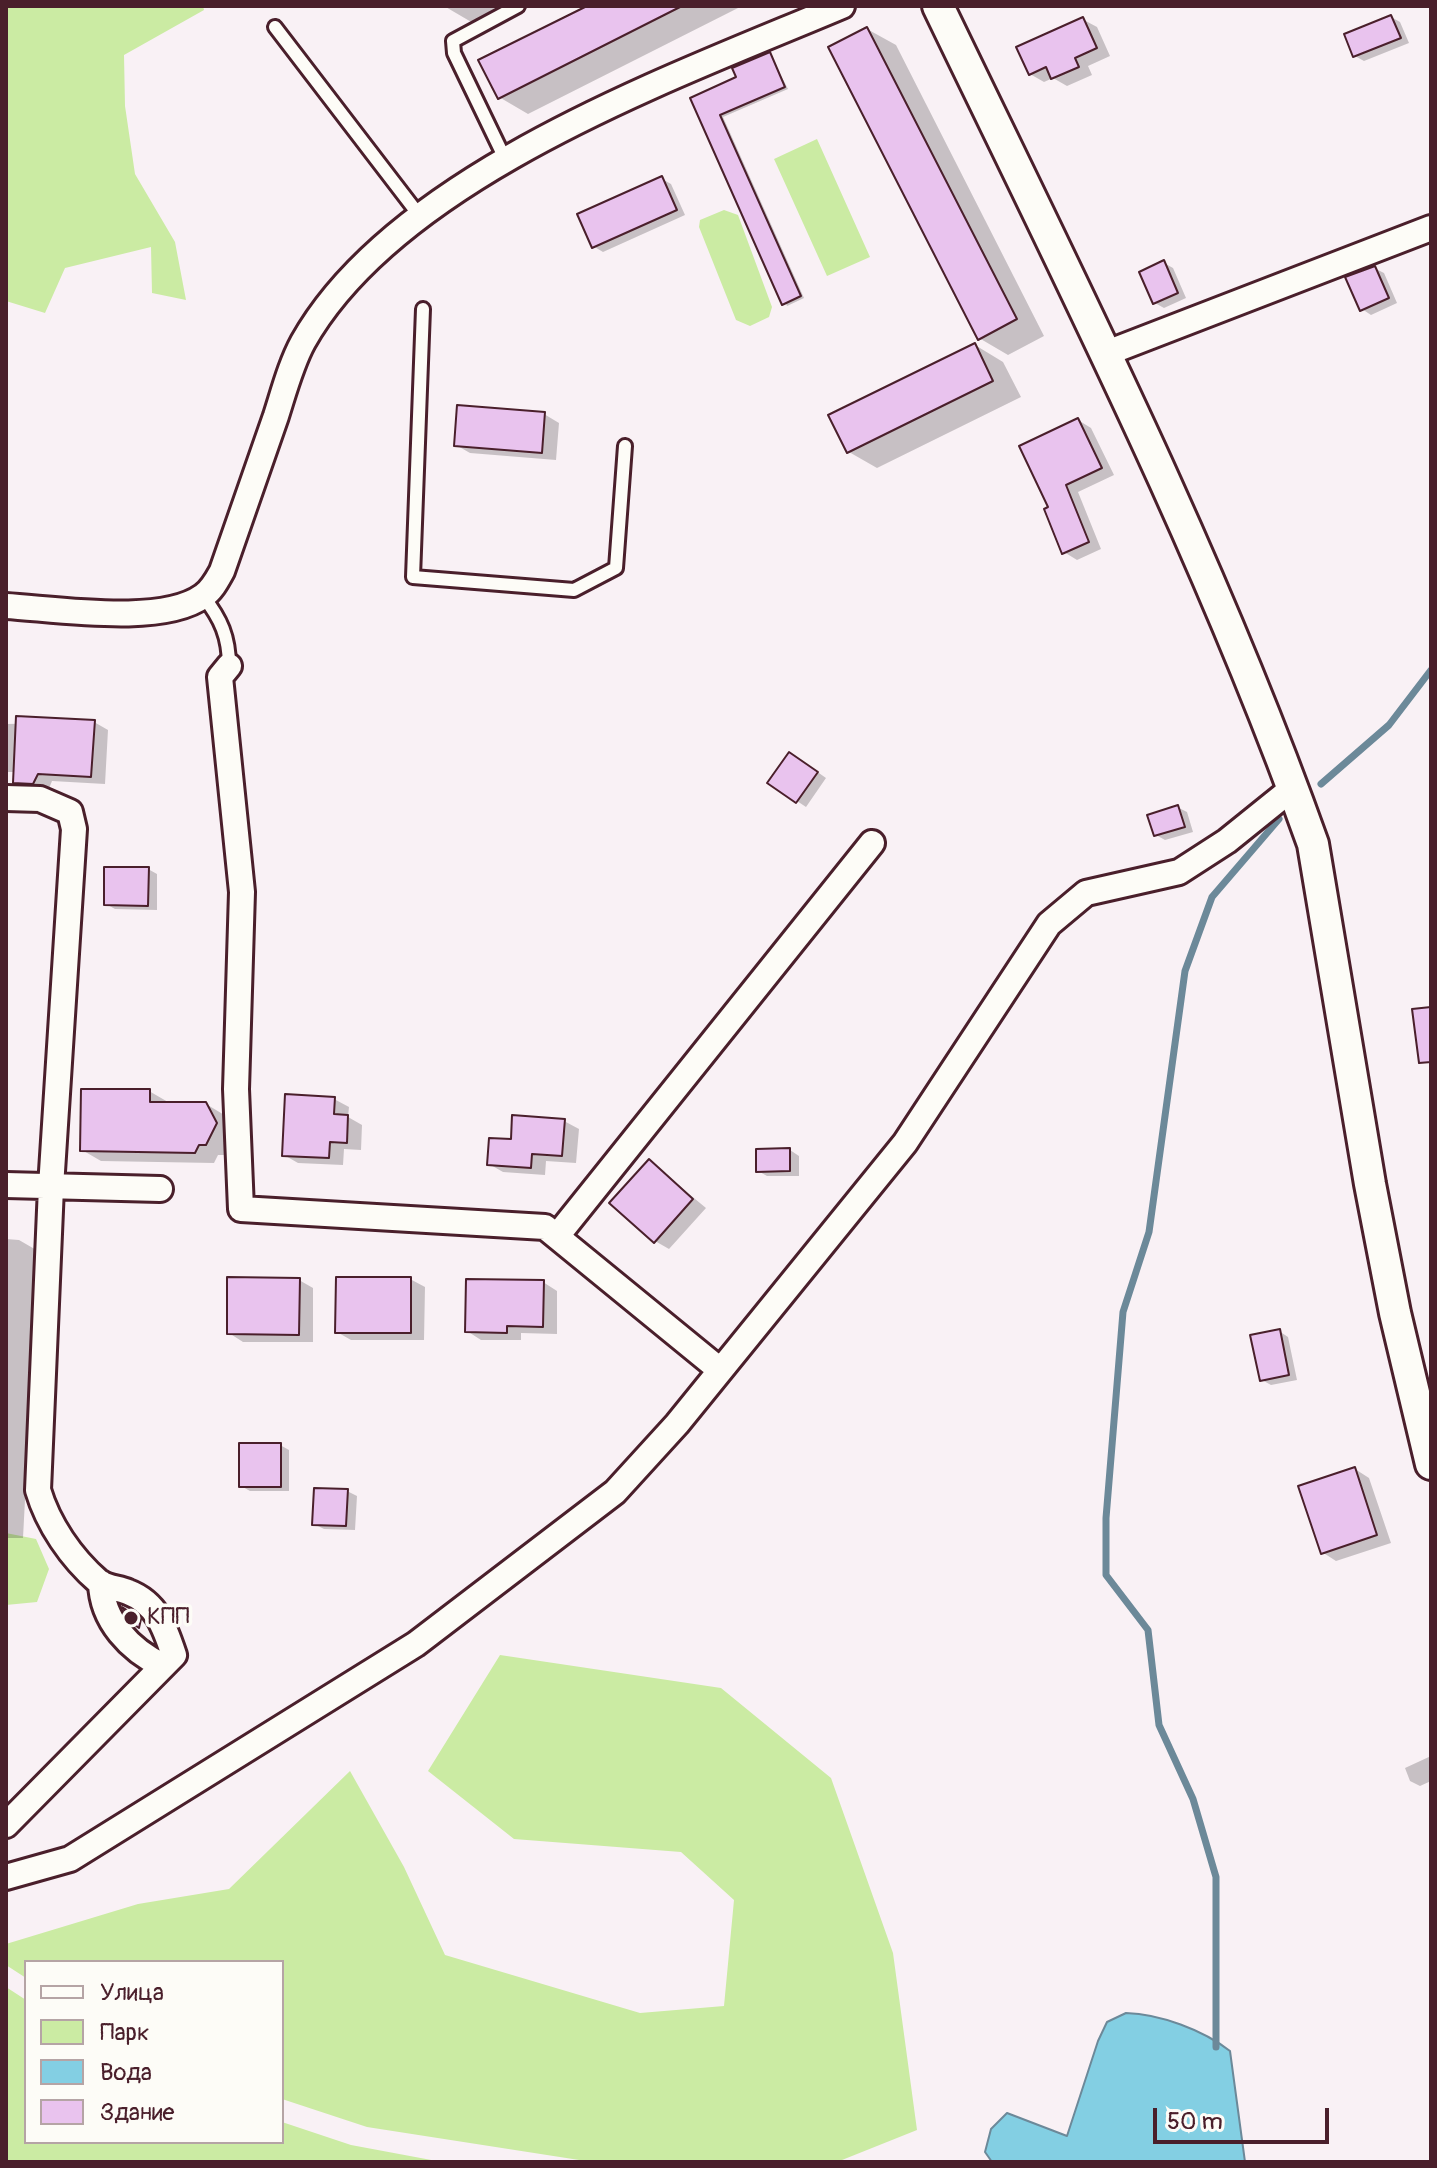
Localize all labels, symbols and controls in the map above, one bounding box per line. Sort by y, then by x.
place label: КПП [147,1604,190,1632]
marker: КПП [122,1609,140,1627]
legend [24,1960,284,2144]
text: Улица [100,1978,164,2007]
text: Парк [100,2018,149,2047]
text: Вода [100,2058,152,2087]
scale bar [1157,2092,1333,2142]
text: Здание [100,2098,174,2127]
text: 50 m [1167,2107,1223,2136]

